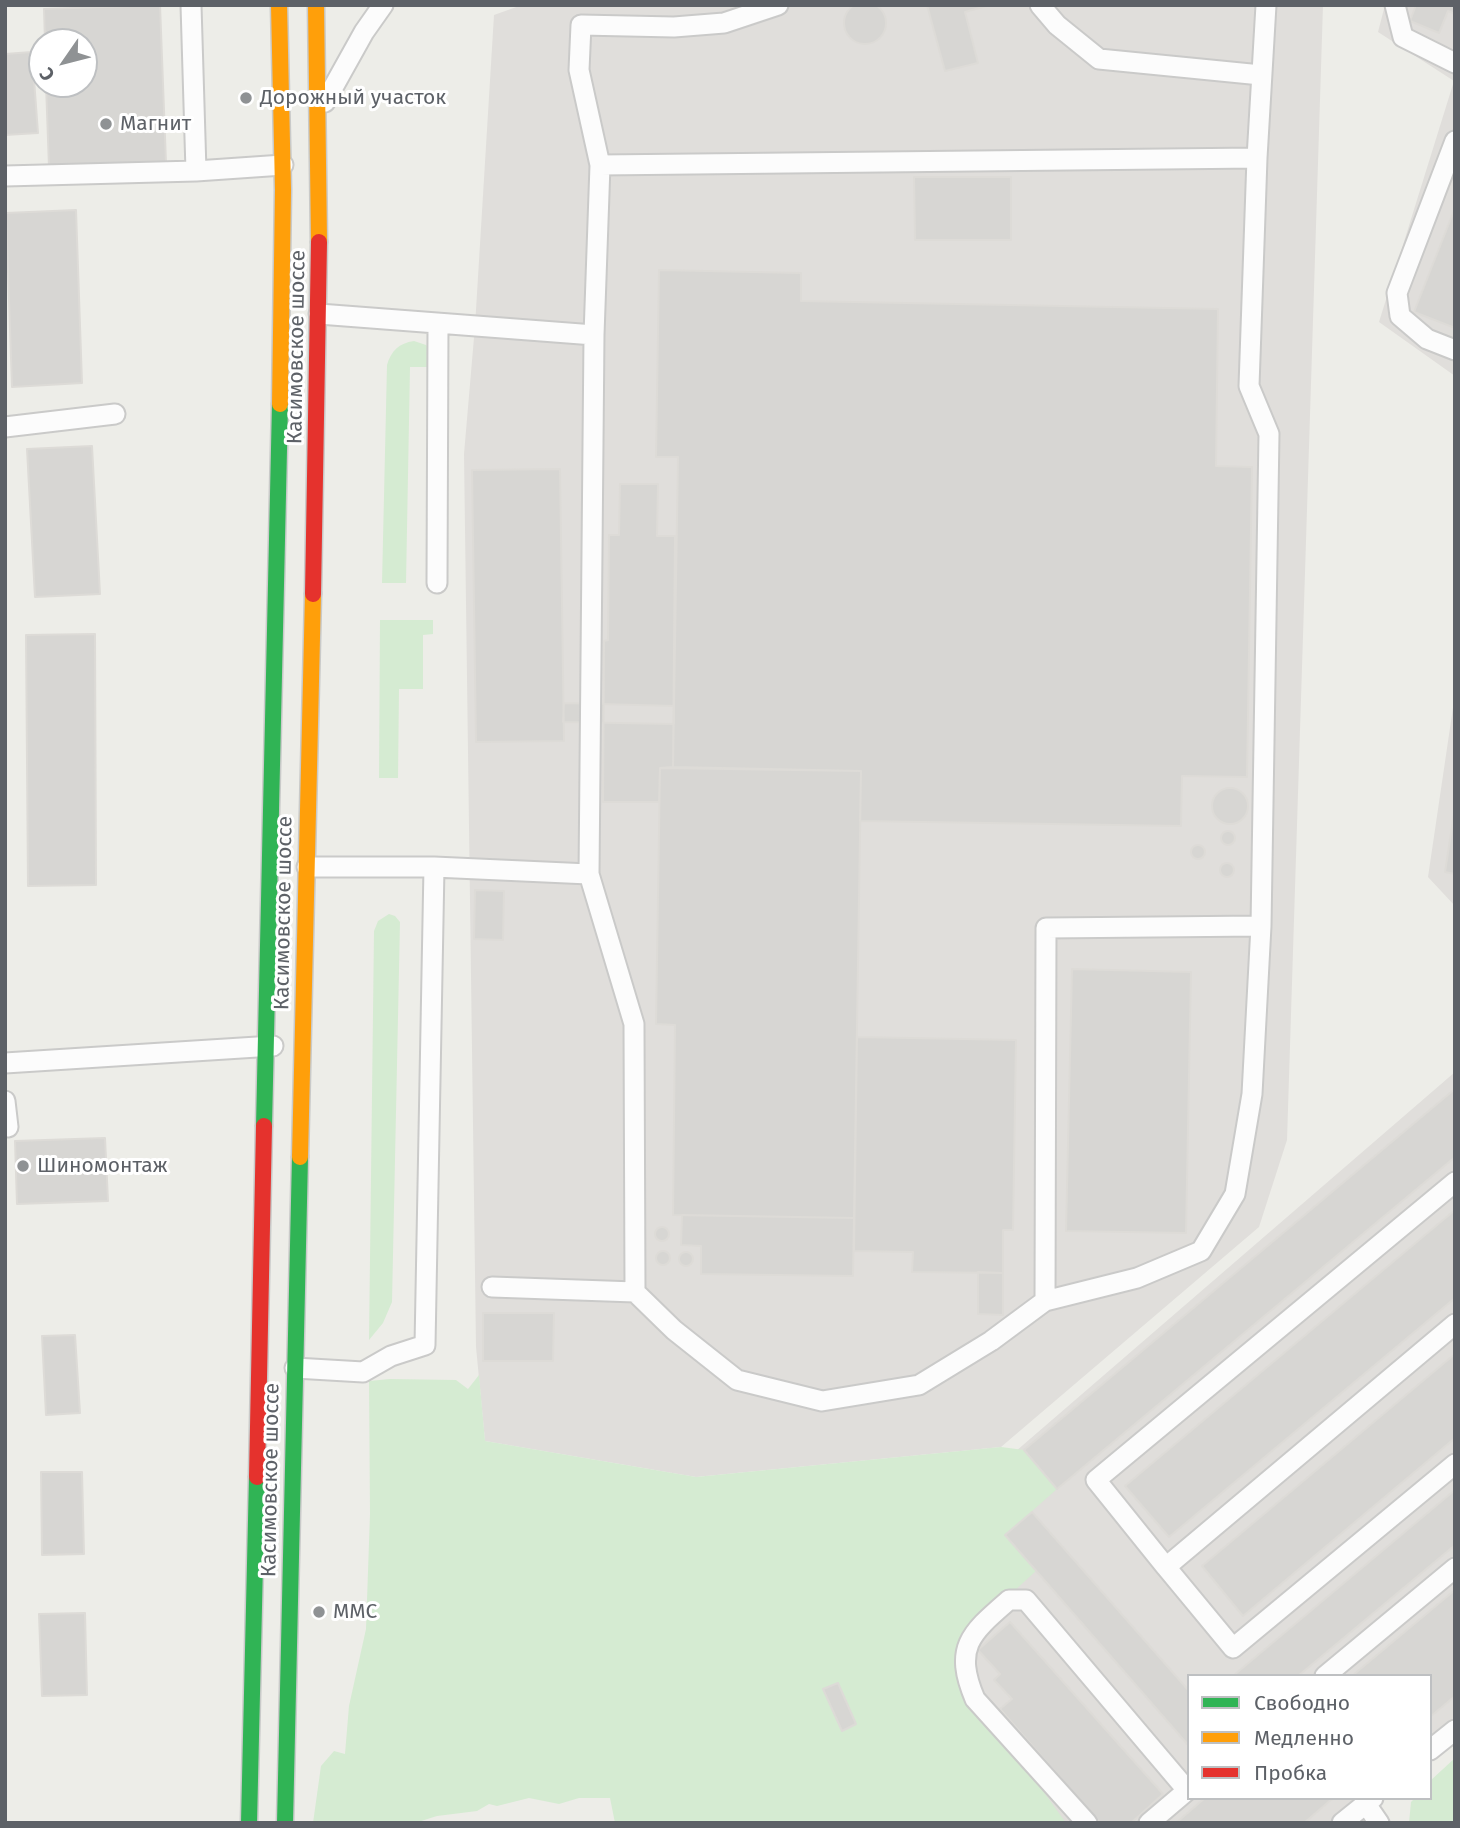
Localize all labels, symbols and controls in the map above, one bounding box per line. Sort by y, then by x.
north arrow [28,28,98,98]
text: С [34,63,60,85]
place label: Дорожный участок [260,85,446,111]
marker: Дорожный участок [238,90,254,106]
place label: Магнит [120,111,191,137]
marker: Магнит [98,116,114,132]
street label: Касимовское шоссе [283,250,311,444]
street label: Касимовское шоссе [270,816,298,1010]
place label: Шиномонтаж [37,1153,168,1179]
marker: Шиномонтаж [15,1158,31,1174]
street label: Касимовское шоссе [257,1383,285,1577]
place label: ММС [333,1599,377,1625]
marker: ММС [311,1604,327,1620]
legend [1187,1674,1432,1800]
text: Свободно [1254,1690,1350,1716]
text: Медленно [1254,1725,1354,1751]
text: Пробка [1254,1760,1327,1786]

